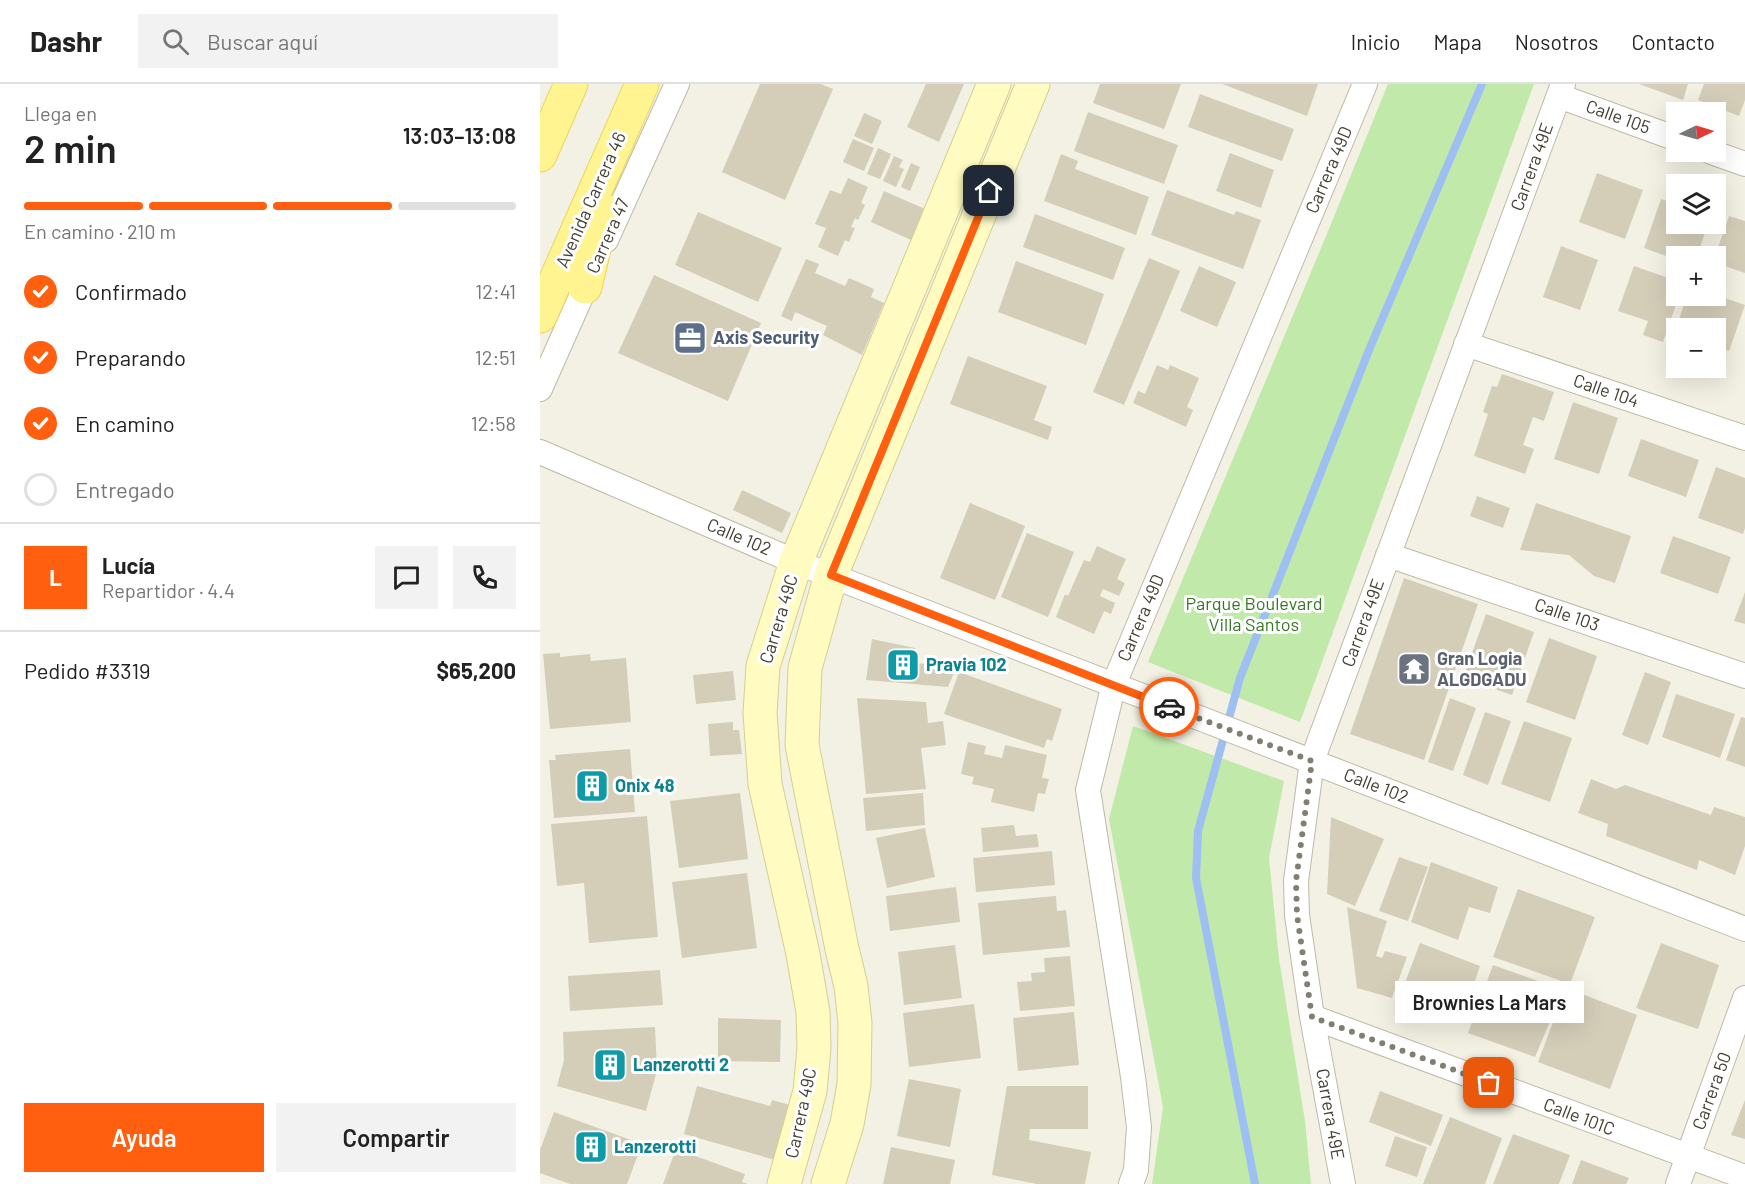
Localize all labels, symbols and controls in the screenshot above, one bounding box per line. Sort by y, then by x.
search box [138,14,558,68]
text: Dashr [30,24,102,58]
icon: search [159,25,192,58]
text: Buscar aquí [207,28,318,54]
text: Inicio [1351,29,1401,54]
text: Mapa [1434,29,1482,54]
text: Nosotros [1515,29,1598,54]
text: Contacto [1631,29,1715,54]
street label: Calle 105 [1583,94,1654,138]
text: Llega en [24,101,97,125]
north arrow [1666,102,1726,162]
map controls [1666,102,1726,378]
street label: Carrera 49E [1505,120,1557,214]
text: 13:03–13:08 [403,122,516,148]
street label: Carrera 49D [1300,123,1356,216]
text: 2 min [24,124,117,171]
street label: Avenida Carrera 46 [550,128,630,271]
pin [963,165,1014,216]
icon: home [972,174,1005,207]
button: layers [1666,174,1726,234]
street label: Carrera 47 [581,194,634,277]
text: En camino · 210 m [24,219,176,243]
button: + [1666,246,1726,306]
icon: check [24,275,57,308]
text: Confirmado [75,278,187,304]
text: 12:41 [475,279,516,303]
button: − [1666,318,1726,378]
office icon: Axis Security [672,320,708,356]
place label: Axis Security [713,326,819,348]
icon: check [24,341,57,374]
text: Preparando [75,344,186,370]
text: 12:51 [475,345,516,369]
street label: Calle 104 [1571,369,1642,412]
icon: check [24,407,57,440]
text: En camino [75,410,175,436]
text: 12:58 [471,411,516,435]
text: Entregado [75,476,175,502]
street label: Calle 102 [704,513,775,559]
button: chat [375,546,438,609]
button: phone [453,546,516,609]
text: Lucía [102,552,155,578]
text: L [49,564,62,590]
street label: Carrera 49C [754,571,802,666]
street label: Carrera 49D [1112,571,1168,664]
street label: Carrera 49E [1336,576,1388,670]
text: Repartidor · 4.4 [102,578,235,602]
park label: Parque Boulevard Villa Santos [1186,592,1323,635]
street label: Calle 103 [1532,593,1603,635]
building icon: Pravia 102 [885,647,921,683]
place label: Gran Logia ALGDGADU [1437,647,1527,690]
temple icon: Gran Logia ALGDGADU [1396,651,1432,687]
place label: Pravia 102 [926,653,1007,675]
text: Pedido #3319 [24,657,151,683]
text: $65,200 [437,657,516,683]
courier [1139,677,1199,737]
icon: car [1153,691,1186,724]
street label: Calle 102 [1341,763,1412,807]
building icon: Onix 48 [574,768,610,804]
place label: Onix 48 [615,774,675,796]
callout: Brownies La Mars [1394,981,1584,1023]
text: Brownies La Mars [1413,990,1566,1014]
building icon: Lanzerotti 2 [592,1047,628,1083]
street label: Carrera 50 [1687,1049,1735,1133]
place label: Lanzerotti 2 [633,1053,729,1075]
pin [1463,1057,1514,1108]
street label: Carrera 49C [780,1065,820,1160]
icon: bag [1472,1066,1505,1099]
street label: Carrera 49E [1312,1067,1350,1161]
street label: Calle 101C [1541,1092,1618,1140]
button: Ayuda [24,1103,264,1172]
button: Compartir [276,1103,516,1172]
building icon: Lanzerotti [573,1129,609,1165]
place label: Lanzerotti [614,1135,696,1157]

